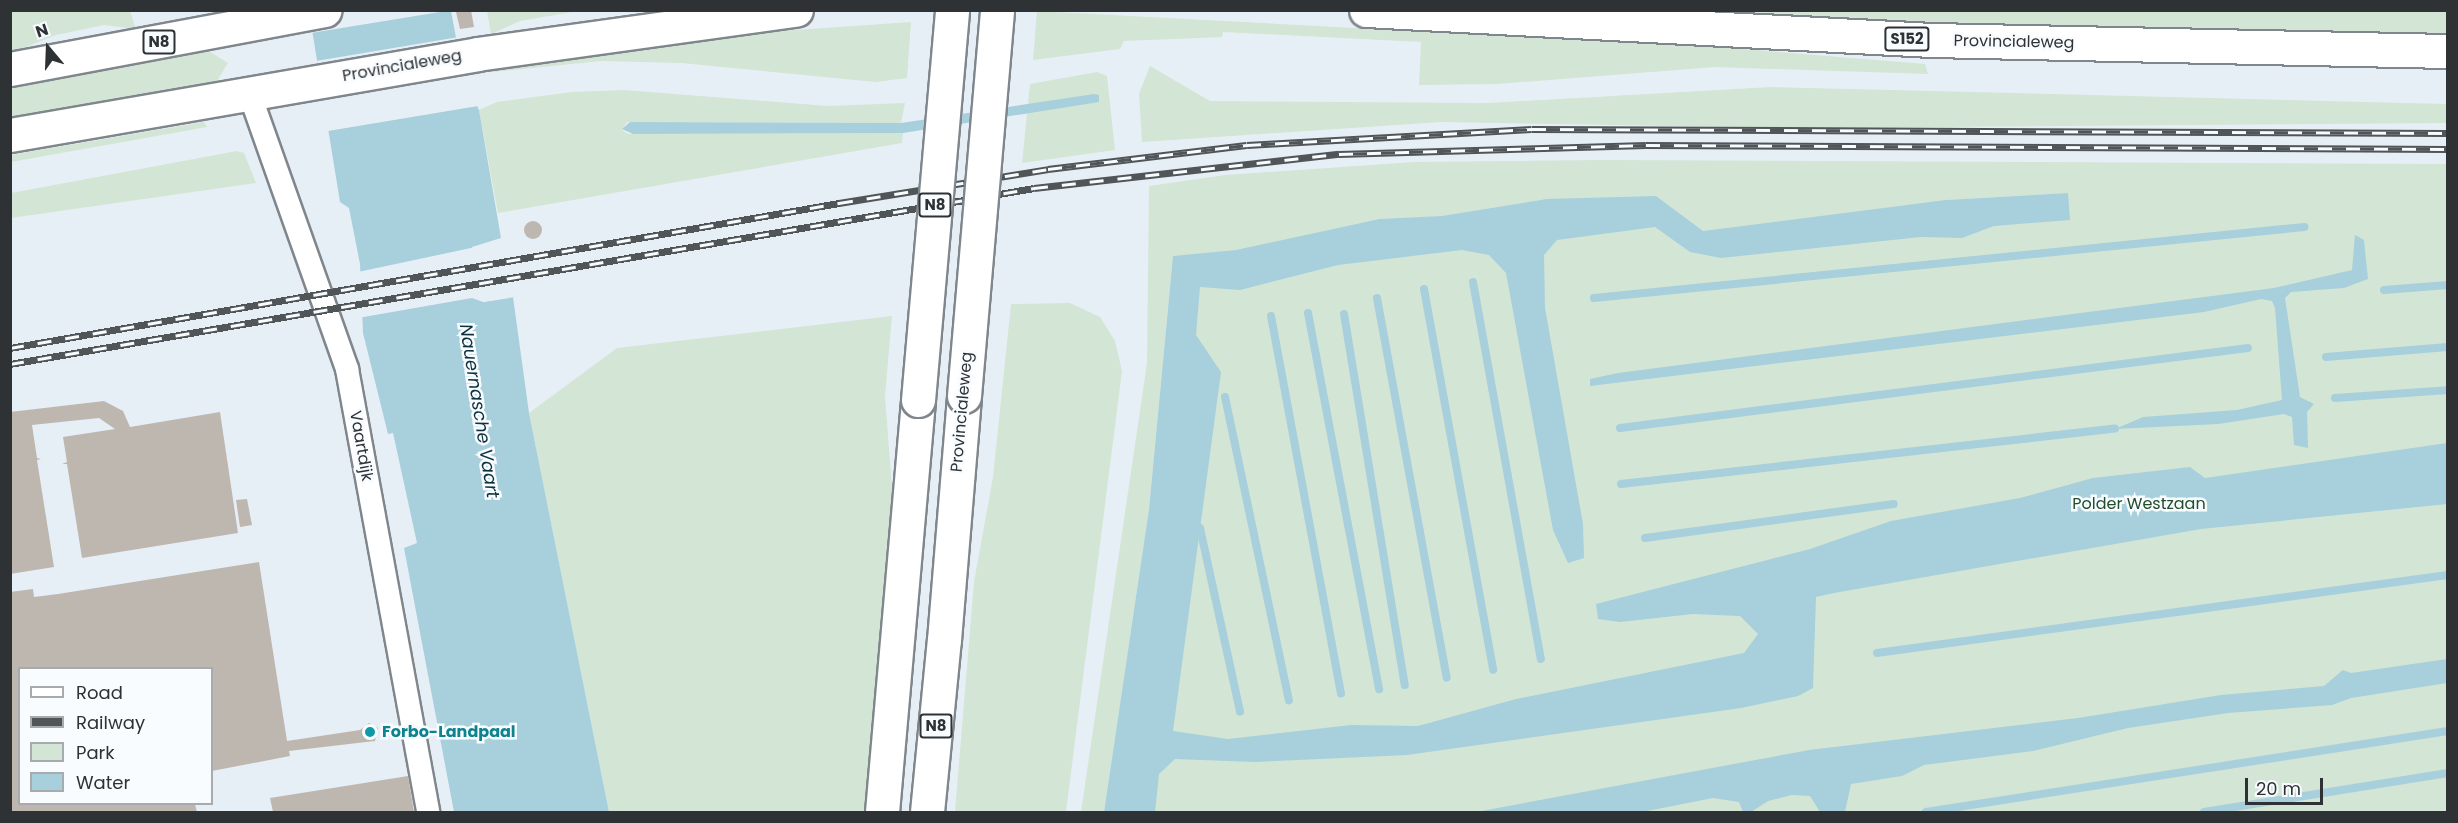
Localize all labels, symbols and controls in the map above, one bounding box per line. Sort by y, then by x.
north arrow [18,18,78,78]
text: N [33,18,51,43]
road number: S152 [1883,27,1931,51]
road number: N8 [142,30,176,54]
street label: Provincialeweg [1953,31,2075,53]
street label: Provincialeweg [341,46,463,86]
road number: N8 [918,193,952,217]
water label: Nauernasche Vaart [455,322,503,500]
street label: Provincialeweg [947,351,977,473]
street label: Vaartdijk [345,409,377,483]
park label: Polder Westzaan [2072,494,2206,514]
legend [18,667,213,805]
text: Road [76,680,123,705]
text: Railway [76,710,145,735]
road number: N8 [920,714,952,738]
place label: Forbo-Landpaal [382,722,516,742]
marker: Forbo-Landpaal [363,725,377,739]
text: Park [76,740,115,765]
scale bar [2248,766,2326,804]
text: Water [76,770,130,795]
text: 20 m [2256,776,2301,801]

